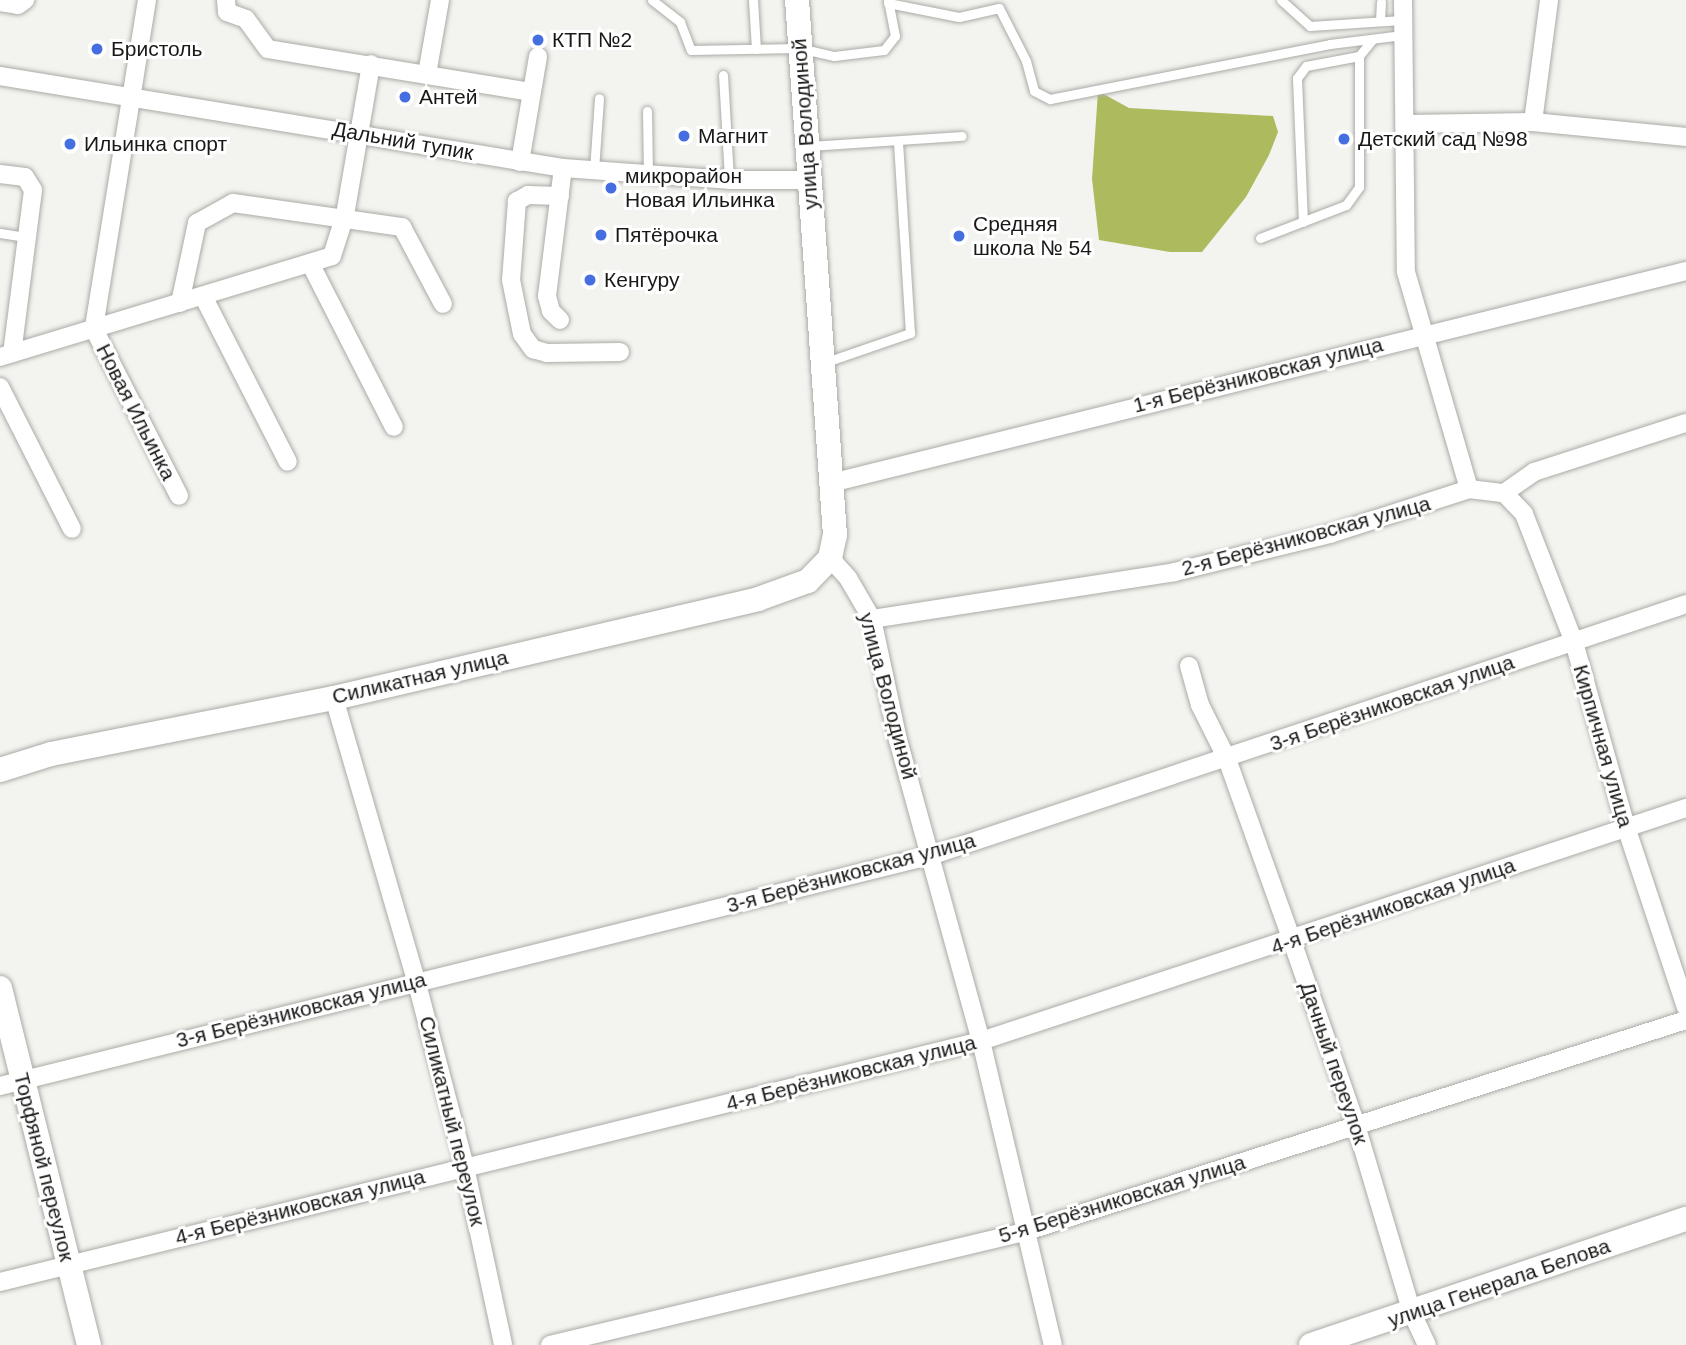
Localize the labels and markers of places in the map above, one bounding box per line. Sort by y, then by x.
place label: КТП №2 [552,27,632,53]
marker: КТП №2 [530,32,546,48]
place label: Бристоль [111,36,202,62]
marker: Бристоль [89,41,105,57]
place label: Антей [419,84,477,110]
marker: Антей [397,89,413,105]
place label: Магнит [698,123,768,149]
place label: Детский сад №98 [1358,126,1528,152]
marker: Магнит [676,128,692,144]
place label: Ильинка спорт [84,131,227,157]
marker: Детский сад №98 [1336,131,1352,147]
marker: Ильинка спорт [62,136,78,152]
place label: микрорайон Новая Ильинка [625,163,775,213]
marker: микрорайон Новая Ильинка [603,180,619,196]
place label: Средняя школа № 54 [973,211,1092,261]
place label: Пятёрочка [615,222,718,248]
marker: Пятёрочка [593,227,609,243]
marker: Средняя школа № 54 [951,228,967,244]
place label: Кенгуру [604,267,679,293]
marker: Кенгуру [582,272,598,288]

